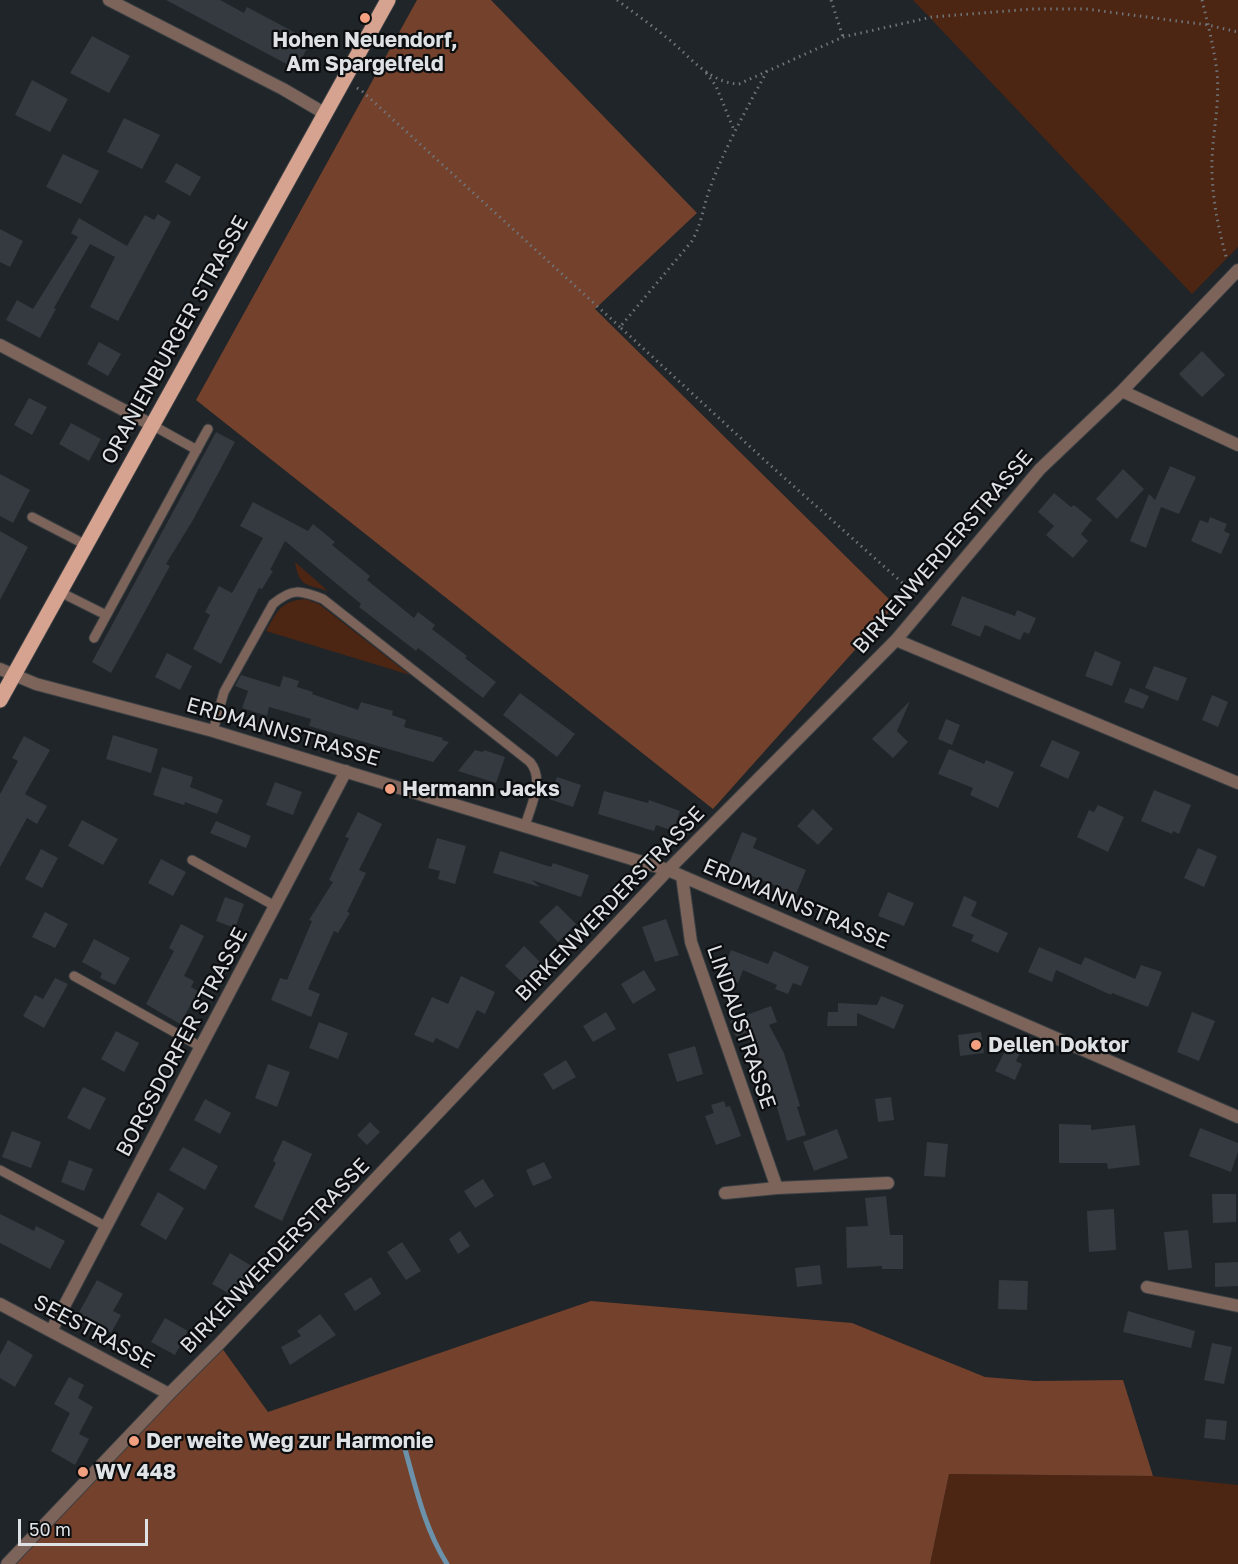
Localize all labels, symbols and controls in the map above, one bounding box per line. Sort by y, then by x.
marker: Hohen Neuendorf, Am Spargelfeld [358,11,372,25]
place label: Hohen Neuendorf, Am Spargelfeld [272,27,458,77]
street label: ORANIENBURGER STRASSE [96,211,254,469]
street label: BIRKENWERDERSTRASSE [848,445,1038,659]
street label: ERDMANNSTRASSE [183,692,383,772]
place label: Hermann Jacks [402,776,560,802]
marker: Hermann Jacks [383,782,397,796]
street label: BIRKENWERDERSTRASSE [510,801,710,1007]
street label: ERDMANNSTRASSE [699,853,893,955]
street label: BORGSDORFER STRASSE [111,923,253,1161]
street label: LINDAUSTRASSE [701,942,781,1112]
place label: Dellen Doktor [988,1032,1129,1058]
marker: Dellen Doktor [969,1038,983,1052]
street label: BIRKENWERDERSTRASSE [175,1153,375,1359]
street label: SEESTRASSE [29,1290,159,1374]
place label: Der weite Weg zur Harmonie [146,1428,434,1454]
marker: Der weite Weg zur Harmonie [127,1434,141,1448]
place label: WV 448 [95,1459,176,1485]
marker: WV 448 [76,1465,90,1479]
scale bar [21,1507,152,1545]
text: 50 m [29,1518,71,1540]

